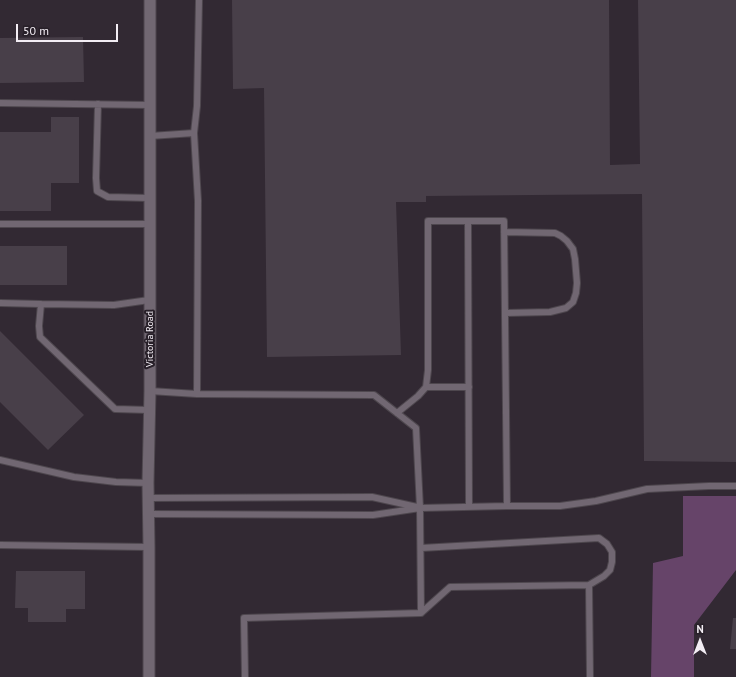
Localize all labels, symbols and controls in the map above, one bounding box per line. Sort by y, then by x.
scale bar [18,16,120,42]
text: 50 m [23,23,49,38]
street label: Victoria Road [144,311,156,367]
north arrow [680,621,720,661]
text: N [696,622,704,636]

